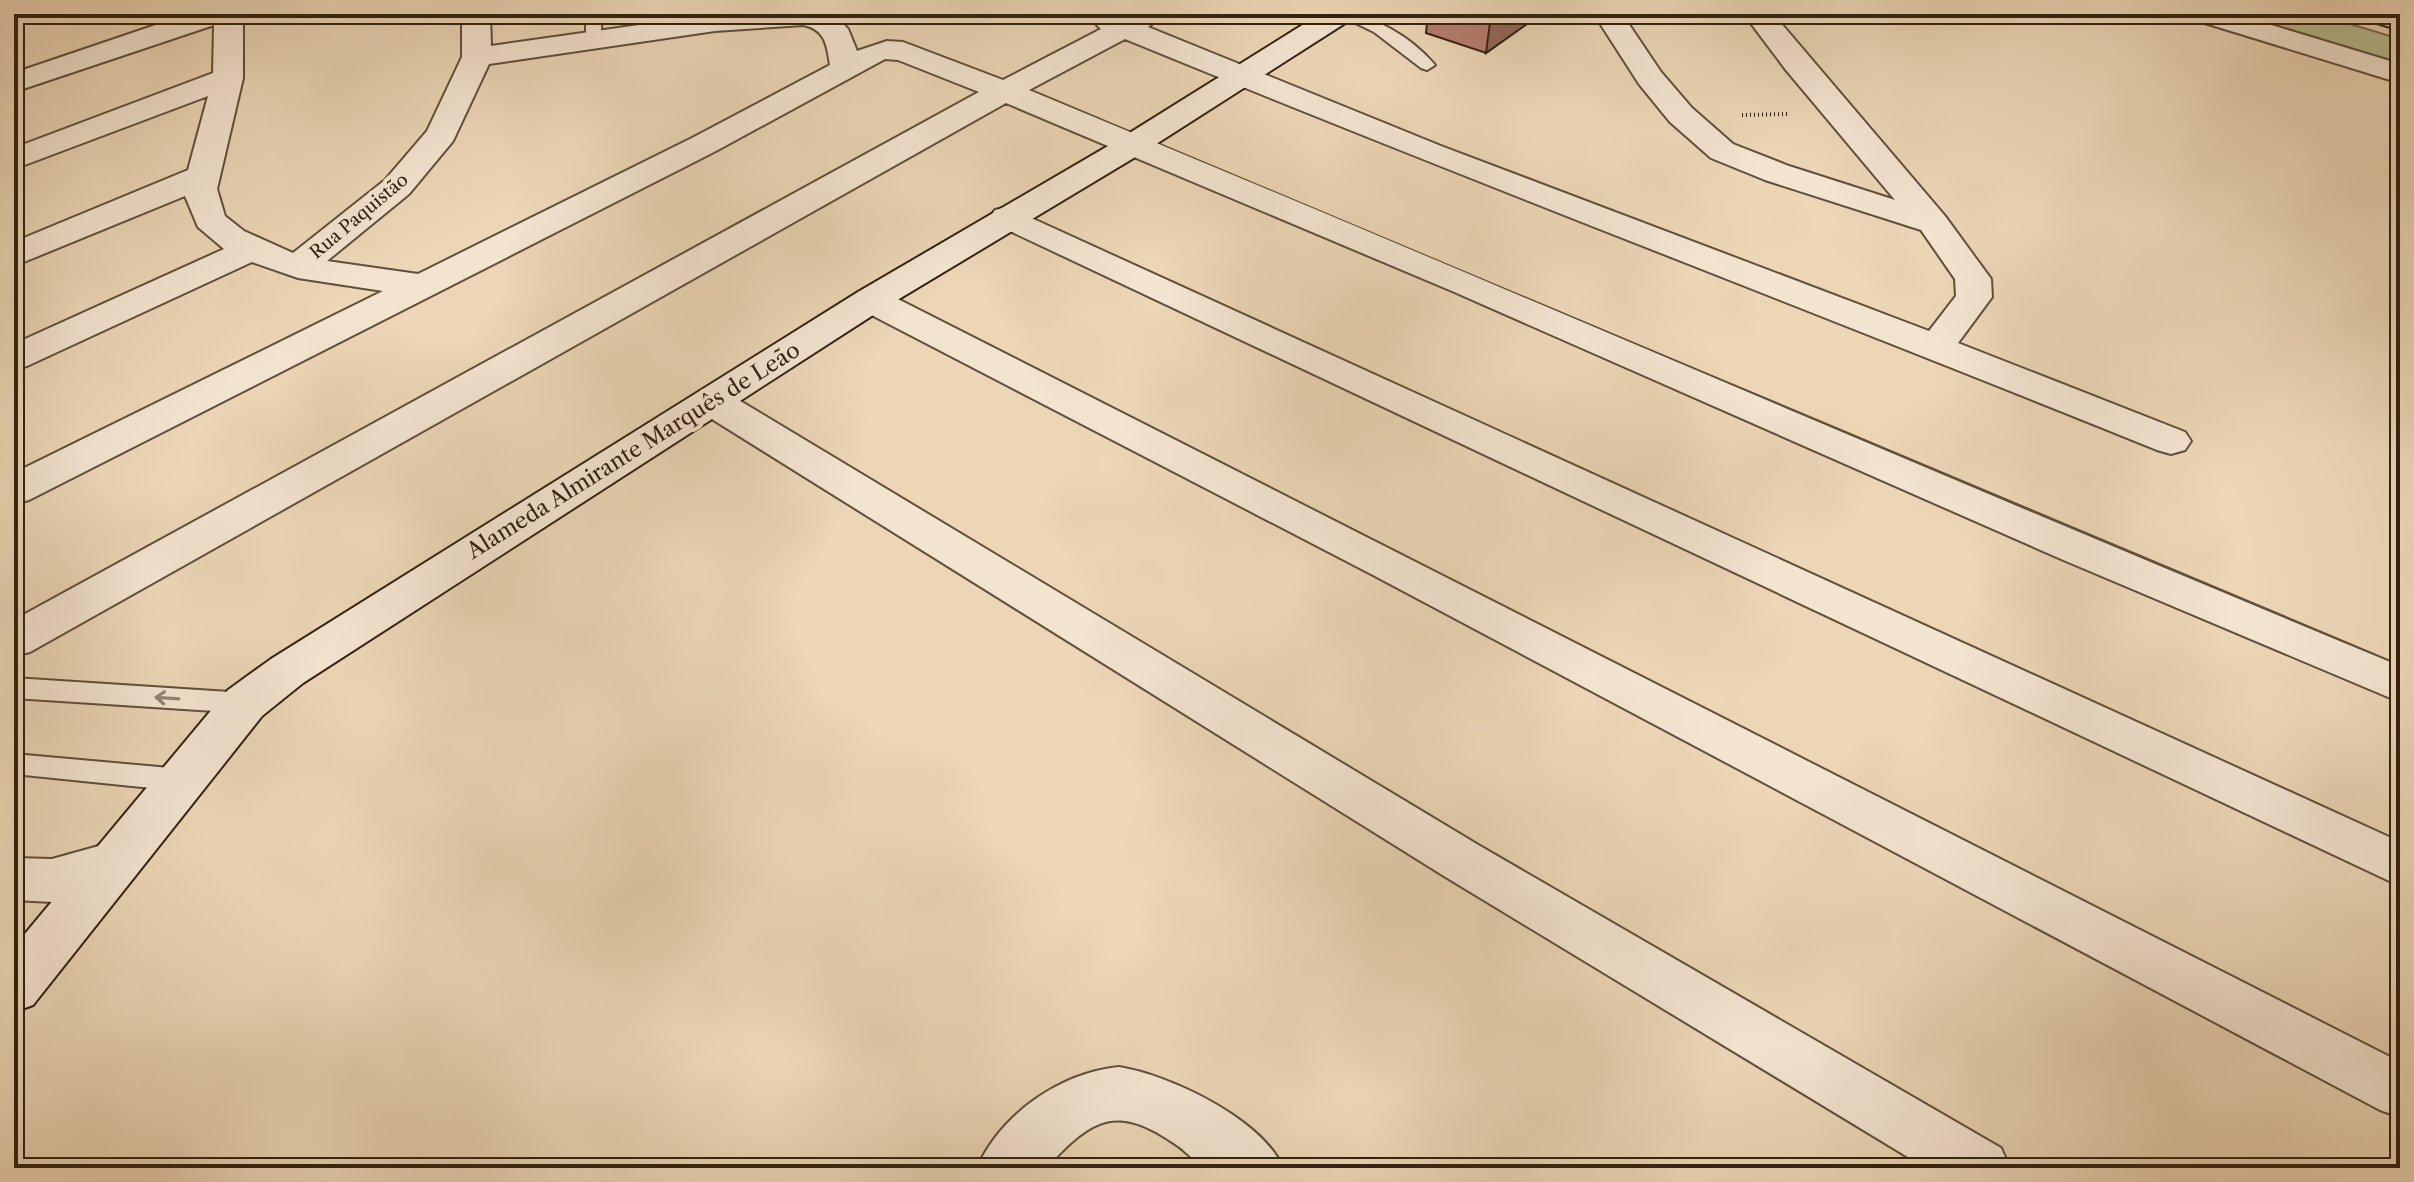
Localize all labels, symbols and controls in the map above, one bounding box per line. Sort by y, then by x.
street label: Rua Paquistão [305,169,413,263]
street label: Alameda Almirante Marquês de Leão [461,336,805,565]
one-way arrow [154,690,181,705]

